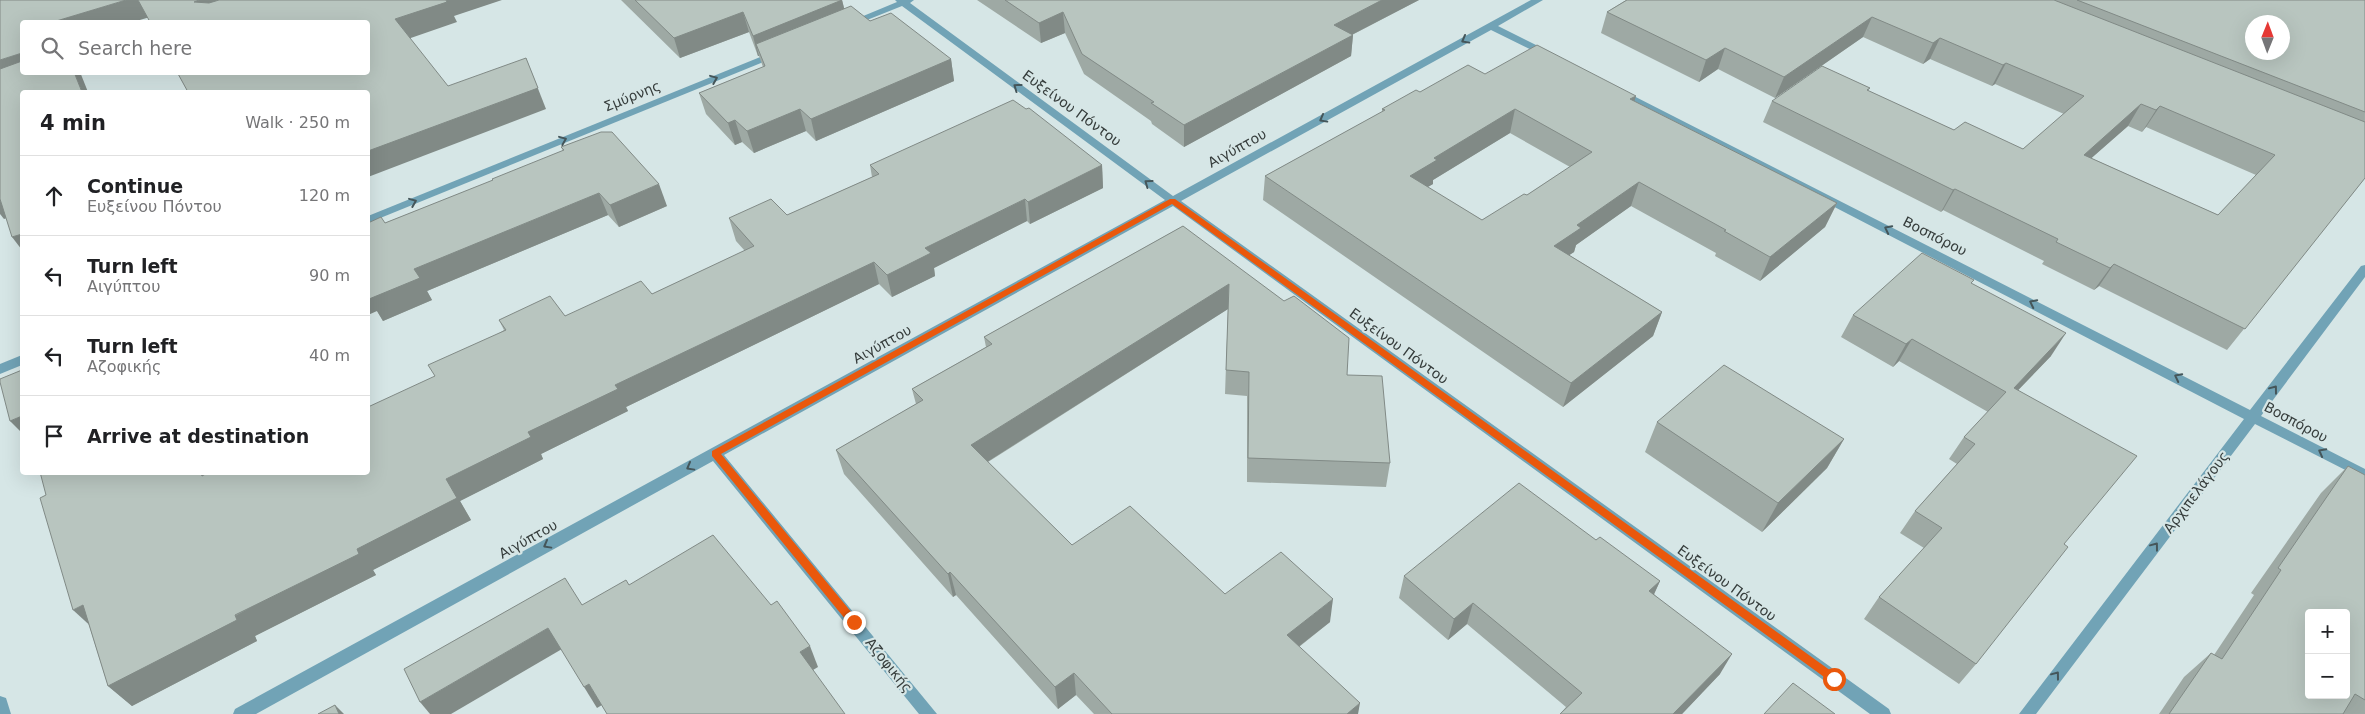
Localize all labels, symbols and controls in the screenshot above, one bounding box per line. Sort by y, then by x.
north arrow [2245,15,2290,60]
search box [20,20,370,75]
icon: search [38,34,66,62]
one-way arrow [1461,34,1470,44]
text: Search here [78,37,192,59]
street label: Ευξείνου Πόντου [1020,67,1124,149]
one-way arrow [709,75,718,85]
street label: Σμύρνης [601,77,663,115]
one-way arrow [1014,84,1023,92]
text: 4 min [40,111,106,135]
one-way arrow [1319,112,1328,122]
text: Walk · 250 m [245,113,350,132]
street label: Αιγύπτου [1205,125,1269,171]
one-way arrow [558,136,567,147]
text: Continue [87,175,183,197]
one-way arrow [1144,180,1154,189]
icon: ahead [40,182,68,210]
text: 120 m [299,186,350,205]
text: Ευξείνου Πόντου [87,197,222,216]
one-way arrow [408,197,417,208]
street label: Βοσπόρου [1900,213,1970,259]
one-way arrow [1884,225,1893,235]
text: Turn left [87,255,178,277]
icon: left [40,262,68,290]
text: 90 m [309,266,350,285]
text: Αιγύπτου [87,277,160,296]
one-way arrow [2029,299,2038,309]
street label: Ευξείνου Πόντου [1347,305,1451,387]
street label: Αιγύπτου [850,321,914,367]
text: Turn left [87,335,178,357]
icon: left [40,342,68,370]
text: 40 m [309,346,350,365]
text: Αζοφικής [87,357,161,376]
one-way arrow [2174,373,2183,383]
one-way arrow [2269,386,2277,395]
street label: Βοσπόρου [2262,399,2330,445]
icon: arrive [40,422,68,450]
text: Arrive at destination [87,425,309,447]
street label: Αρχιπελάγους [2160,448,2232,536]
one-way arrow [2318,448,2327,458]
one-way arrow [686,461,695,471]
street label: Αιγύπτου [496,516,560,562]
one-way arrow [544,539,553,549]
street label: Ευξείνου Πόντου [1675,542,1779,624]
one-way arrow [2149,543,2157,552]
map controls [2305,609,2350,699]
button: + [2305,609,2350,654]
route end [843,611,866,634]
street label: Αζοφικής [862,635,916,695]
button: − [2305,654,2350,699]
route start [1823,668,1846,691]
one-way arrow [2051,672,2059,681]

